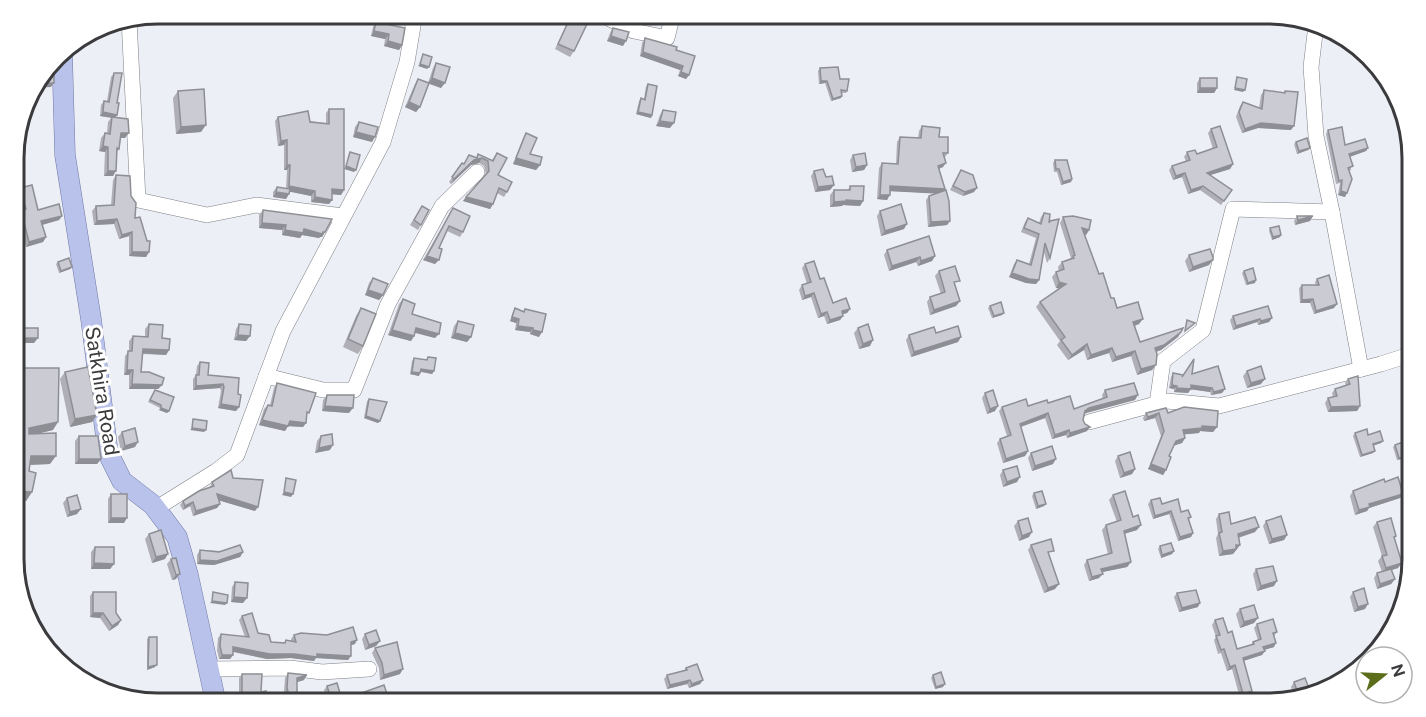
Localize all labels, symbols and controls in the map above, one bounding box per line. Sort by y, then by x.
street label: Satkhira Road [80,325,124,457]
north arrow [1354,645,1414,705]
text: N [1387,662,1409,679]

